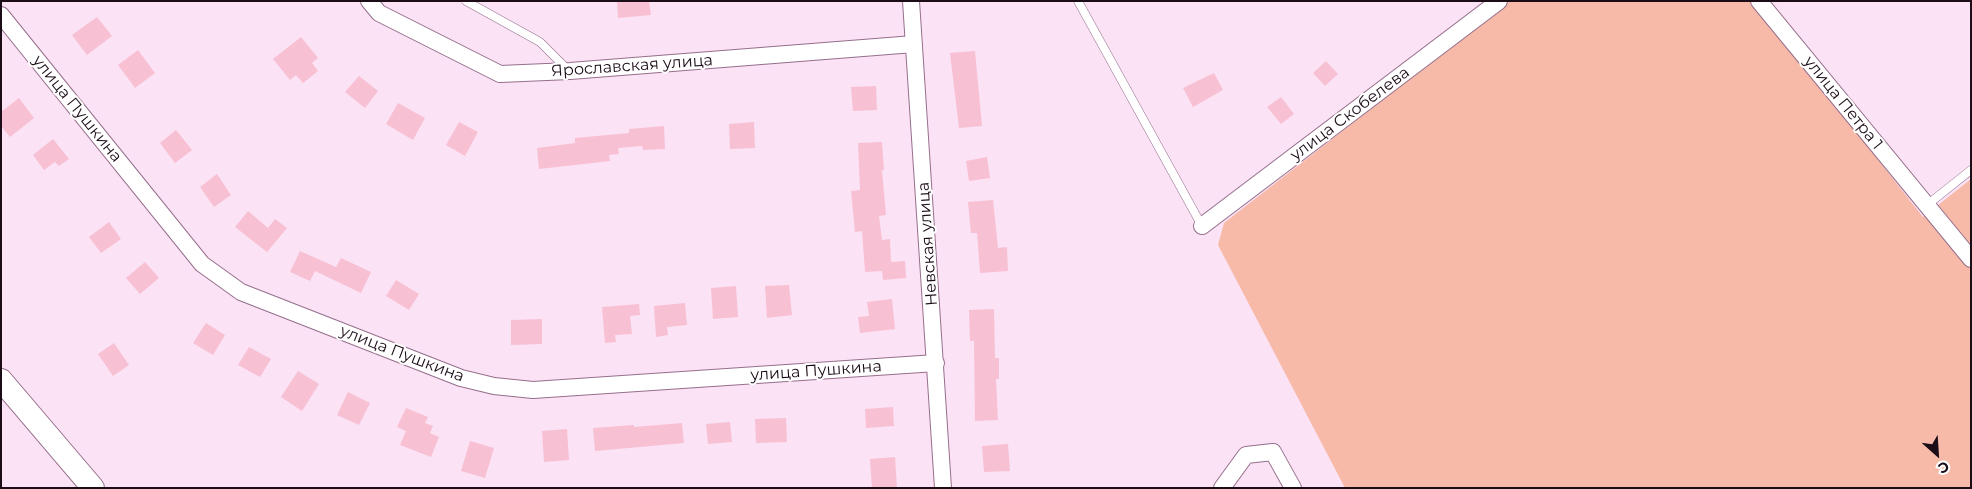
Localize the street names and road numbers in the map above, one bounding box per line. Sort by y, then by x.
street label: Ярославская улица [550,51,714,81]
street label: улица Пушкина [28,52,126,166]
street label: улица Петра 1 [1799,52,1887,154]
street label: улица Скобелева [1287,63,1413,165]
street label: Невская улица [914,181,942,307]
street label: улица Пушкина [337,321,467,387]
street label: улица Пушкина [750,357,882,385]

